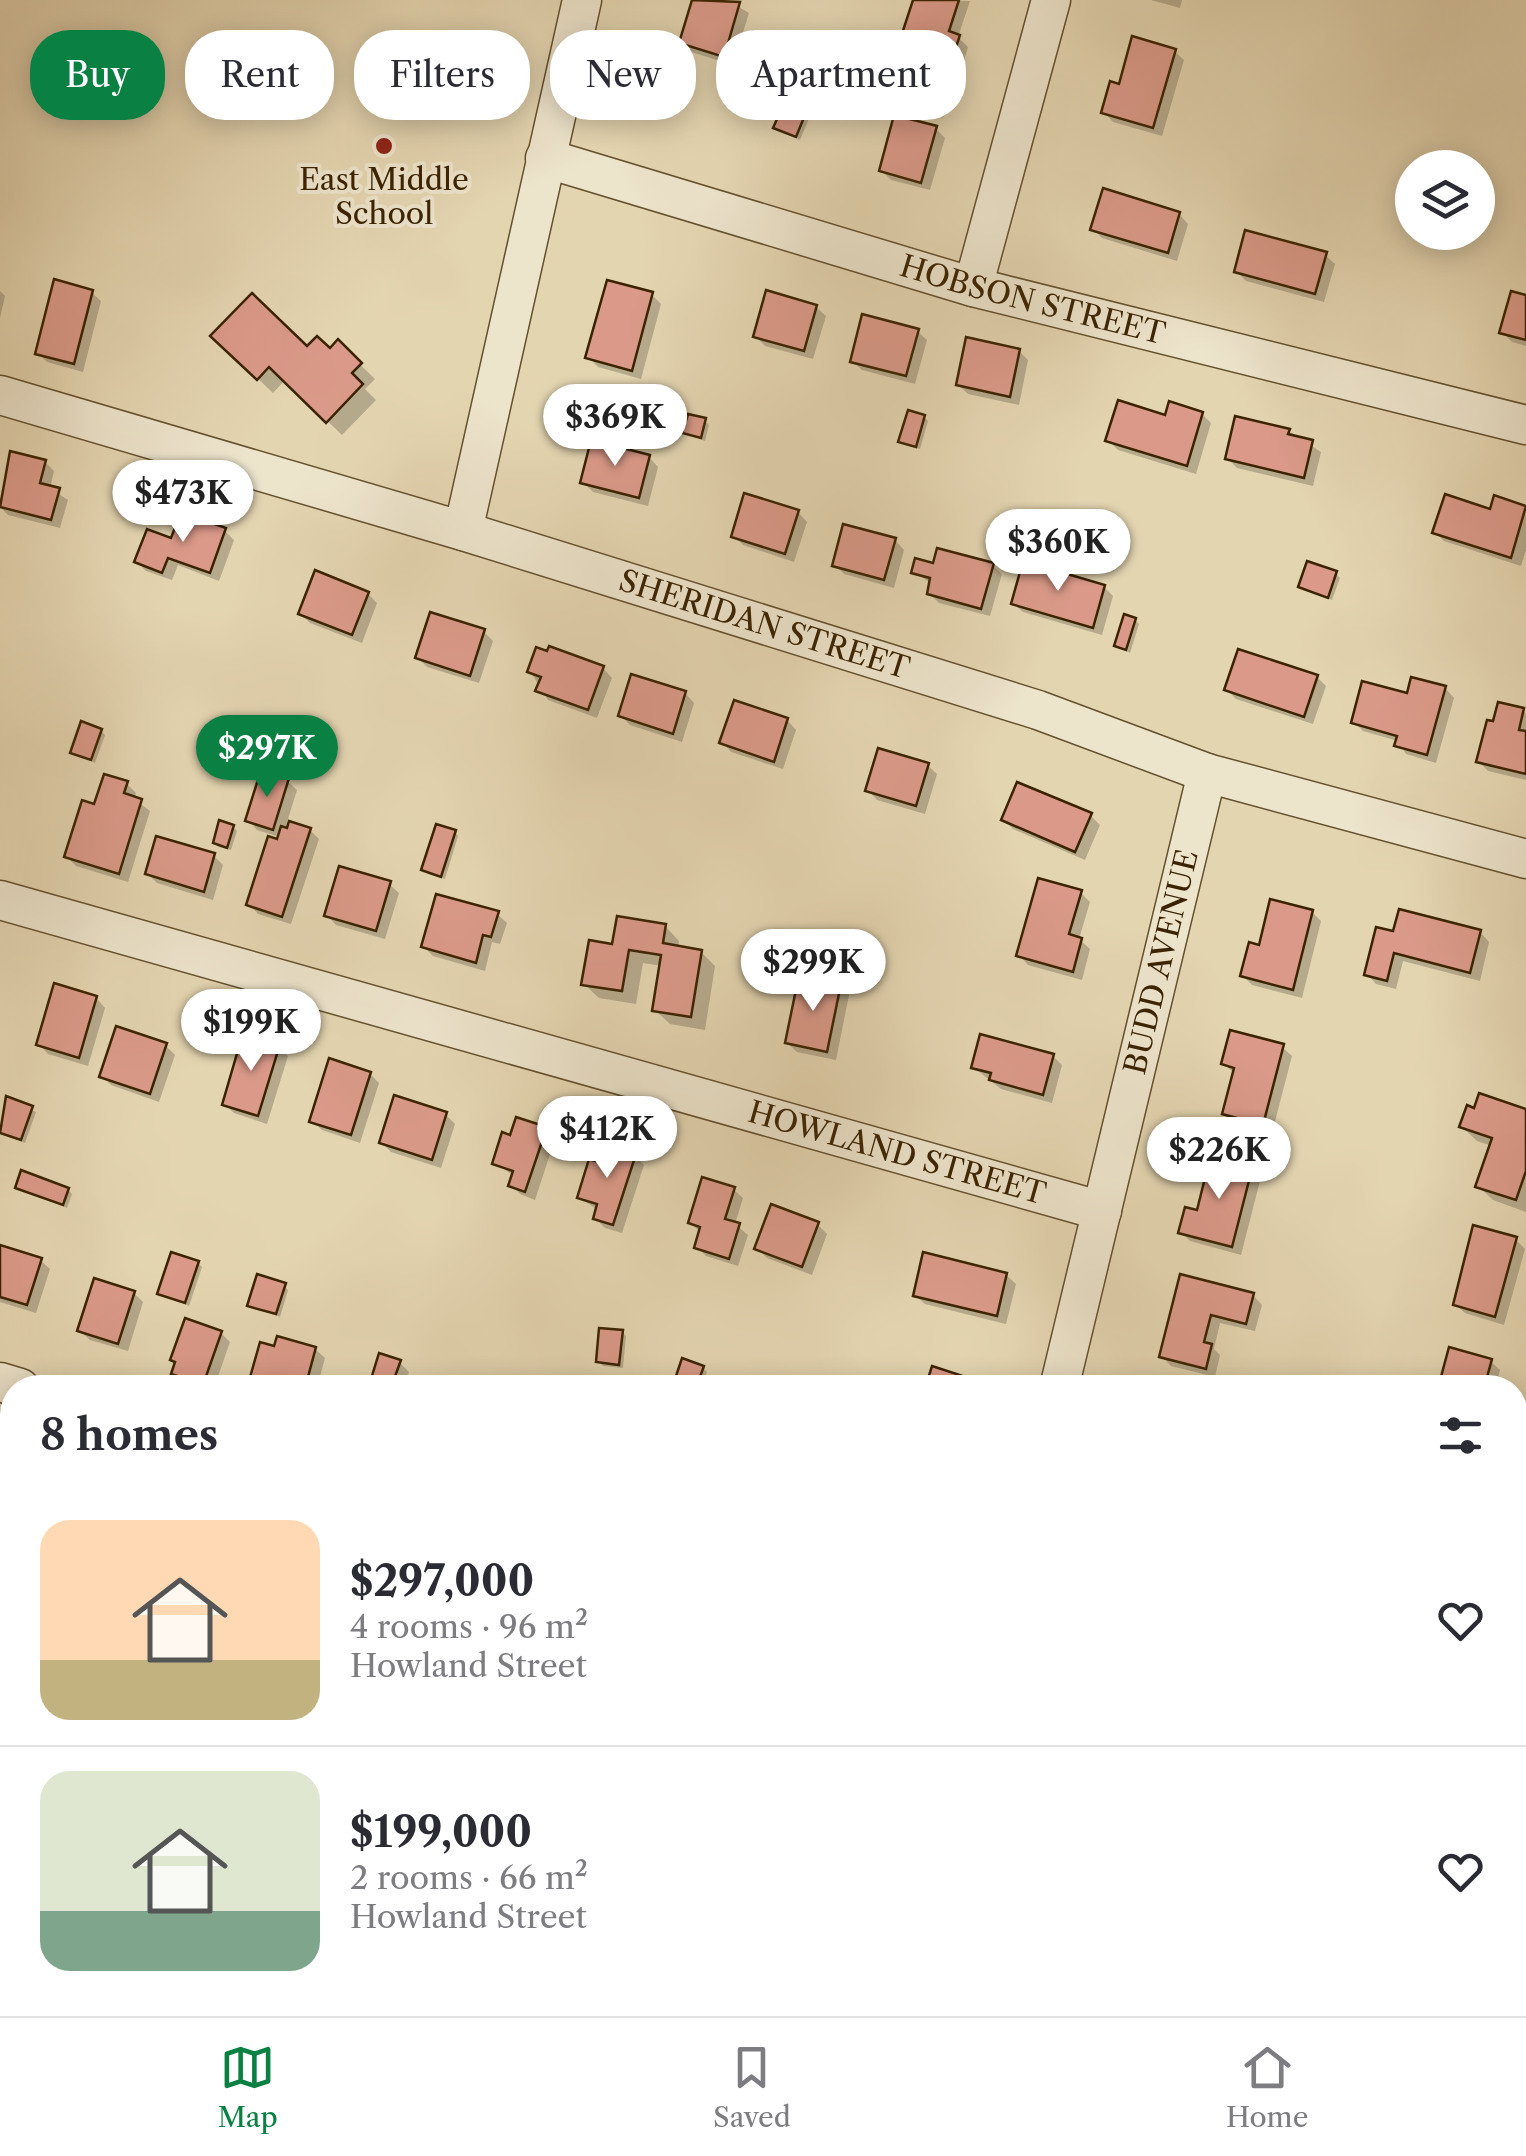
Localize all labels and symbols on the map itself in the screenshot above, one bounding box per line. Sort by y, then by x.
marker: East Middle School [373,135,395,157]
place label: East Middle School [299,161,469,232]
street label: HOBSON STREET [896,247,1170,352]
pin: $369K [545,384,685,469]
pin: $473K [113,460,253,545]
pin: $360K [988,509,1128,594]
street label: SHERIDAN STREET [615,562,915,687]
pin: $297K [197,715,337,800]
street label: BUDD AVENUE [1116,846,1206,1078]
pin: $299K [743,929,883,1014]
pin: $199K [181,989,321,1074]
street label: HOWLAND STREET [744,1093,1051,1212]
pin: $412K [537,1096,677,1181]
pin: $226K [1149,1117,1289,1202]

